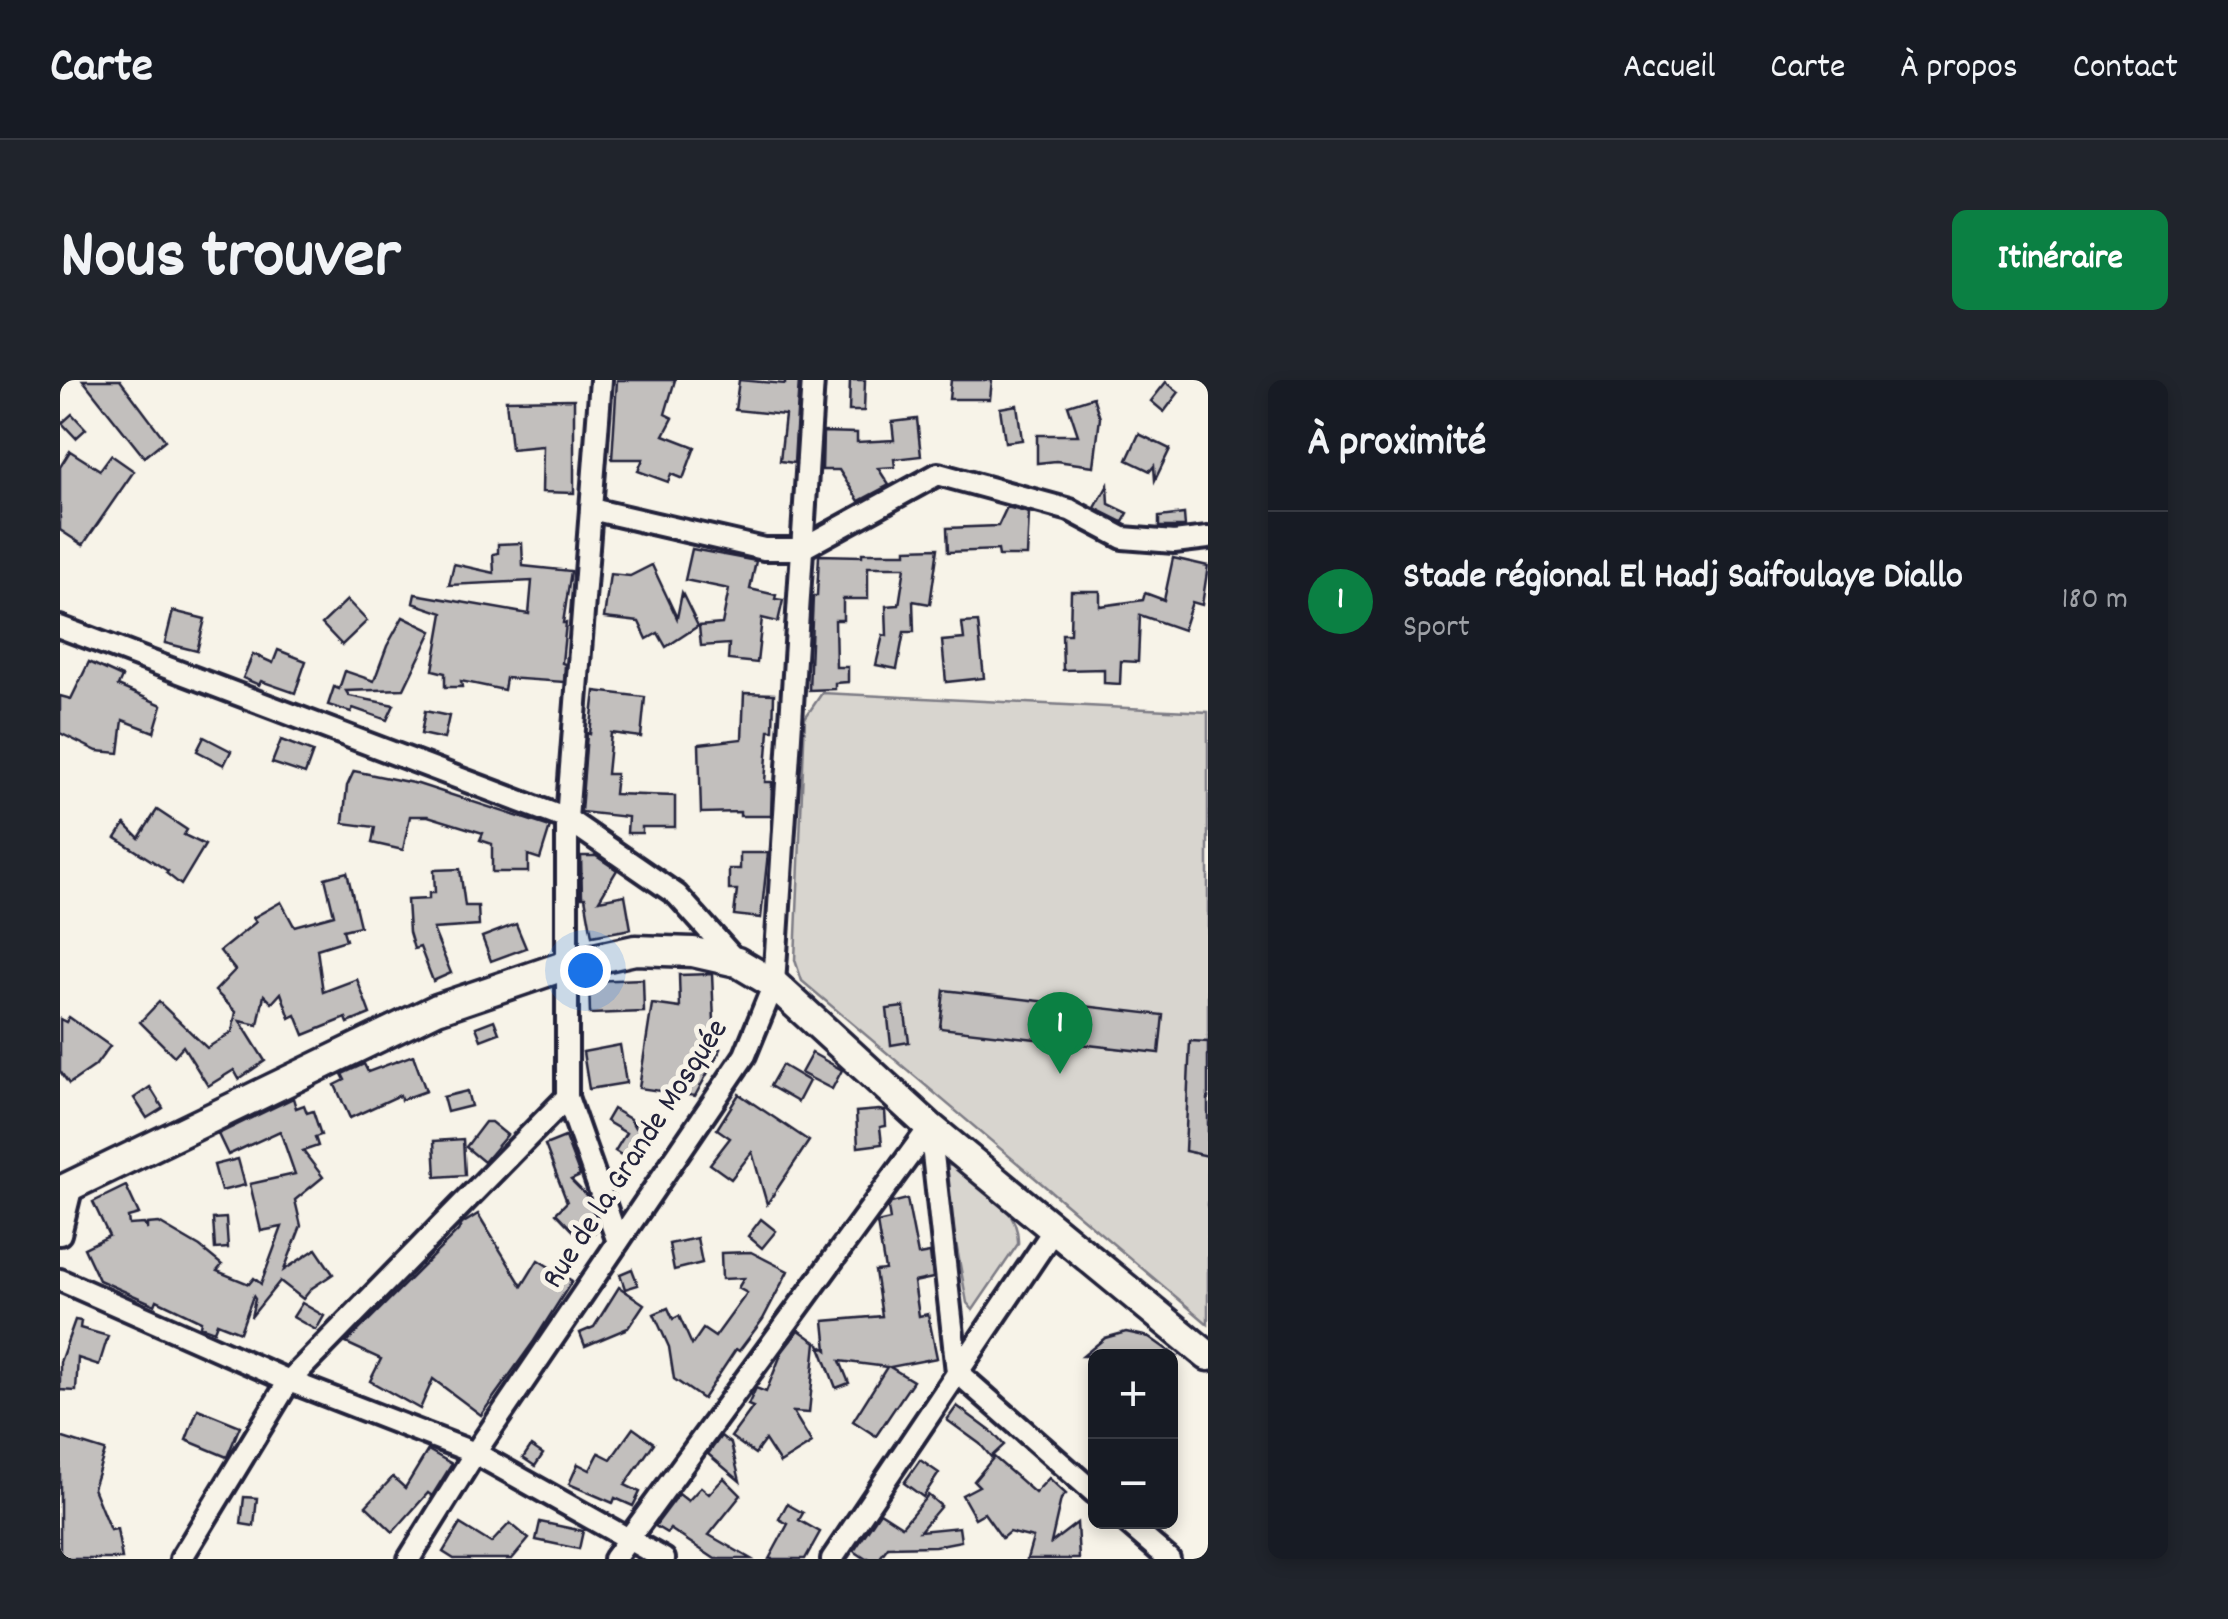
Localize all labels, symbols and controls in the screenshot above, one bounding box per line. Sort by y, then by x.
text: Carte [50,35,153,104]
text: Accueil [1623,44,1715,94]
text: Carte [1770,44,1845,94]
text: À propos [1900,44,2018,94]
text: Contact [2073,44,2178,94]
text: Nous trouver [60,210,400,310]
button: Itinéraire [1952,210,2168,310]
text: À proximité [1308,415,1486,475]
text: Stade régional El Hadj Saifoulaye Diallo [1403,551,1963,606]
text: 1 [1337,578,1344,624]
text: 180 m [2061,578,2128,624]
text: Sport [1403,606,1470,652]
your location [560,945,611,996]
pin: 1 [1028,992,1092,1074]
street label: Rue de la Grande Mosquée [532,1011,742,1299]
map controls [1088,1349,1178,1529]
button: + [1088,1349,1178,1439]
button: − [1088,1439,1178,1529]

